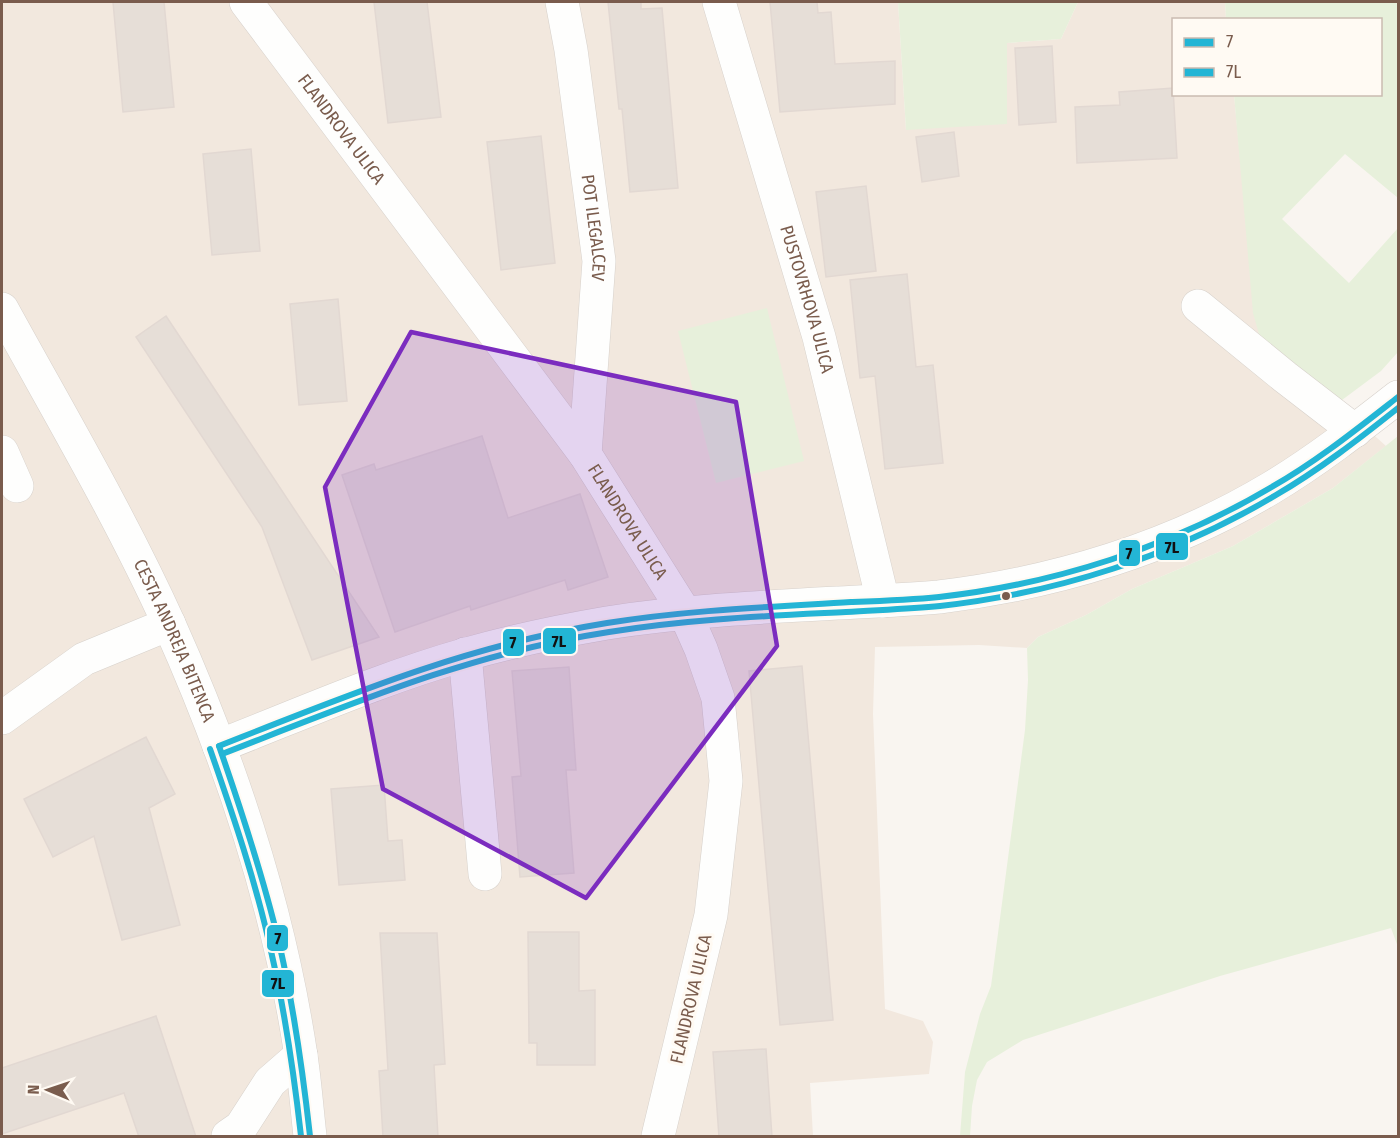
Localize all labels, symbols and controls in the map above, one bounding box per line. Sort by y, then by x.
legend [1172,18,1382,96]
text: 7 [1226,31,1233,53]
text: 7L [1226,61,1241,83]
street label: FLANDROVA ULICA [293,70,390,189]
street label: POT ILEGALCEV [577,173,610,283]
street label: PUSTOVRHOVA ULICA [775,223,839,376]
street label: FLANDROVA ULICA [583,460,672,584]
line badge: 7L [1155,532,1189,561]
text: 7L [1165,538,1180,557]
line badge: 7 [1118,539,1141,567]
text: 7 [1126,544,1133,563]
street label: CESTA ANDREJA BITENCA [129,556,220,726]
unlabelled marker [1000,590,1012,602]
line badge: 7L [542,627,577,655]
line badge: 7 [502,628,525,657]
text: 7L [552,632,567,651]
text: 7 [510,633,517,652]
line badge: 7 [266,924,289,952]
text: 7 [275,929,282,948]
street label: FLANDROVA ULICA [665,932,717,1066]
line badge: 7L [261,969,295,998]
text: 7L [271,974,286,993]
north arrow [18,1060,78,1120]
text: N [24,1084,43,1095]

